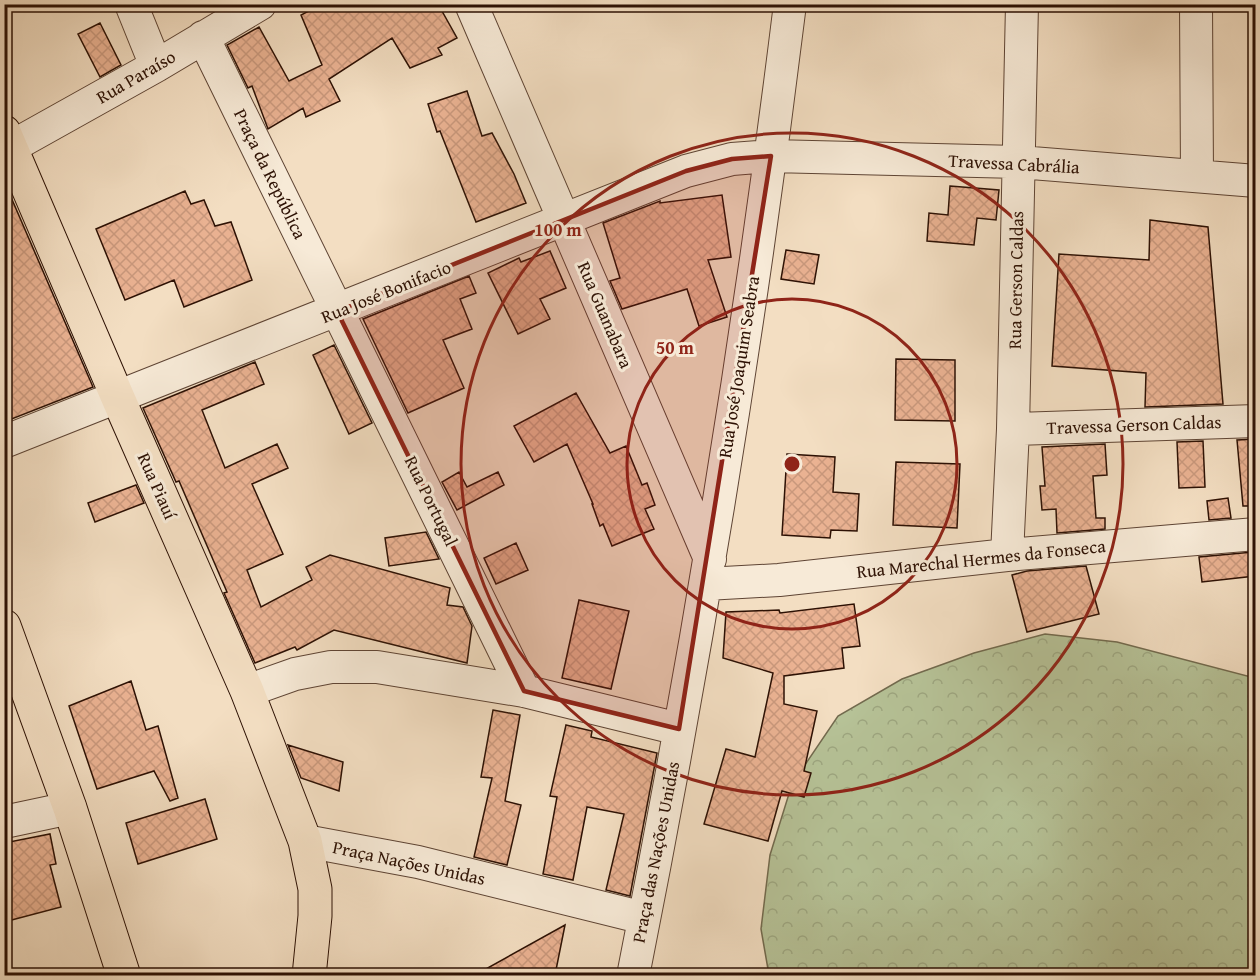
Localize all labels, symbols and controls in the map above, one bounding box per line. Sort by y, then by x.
street label: Rua Paraíso [91,43,181,110]
street label: Praça da República [227,104,314,244]
street label: Travessa Cabrália [948,147,1081,180]
street label: Rua Gerson Caldas [1001,211,1030,349]
text: 100 m [534,216,582,243]
street label: Rua José Bonifacio [317,253,455,330]
street label: Rua Guanabara [571,257,640,373]
street label: Rua José Joaquim Seabra [711,273,766,460]
text: 50 m [656,334,695,361]
street label: Travessa Gerson Caldas [1046,408,1222,441]
street label: Rua Piauí [131,448,185,524]
street label: Rua Portugal [398,451,465,551]
centre of rings [782,454,802,474]
street label: Rua Marechal Hermes da Fonseca [855,532,1107,585]
street label: Praça das Nações Unidas [625,759,686,945]
street label: Praça Nações Unidas [330,833,488,892]

